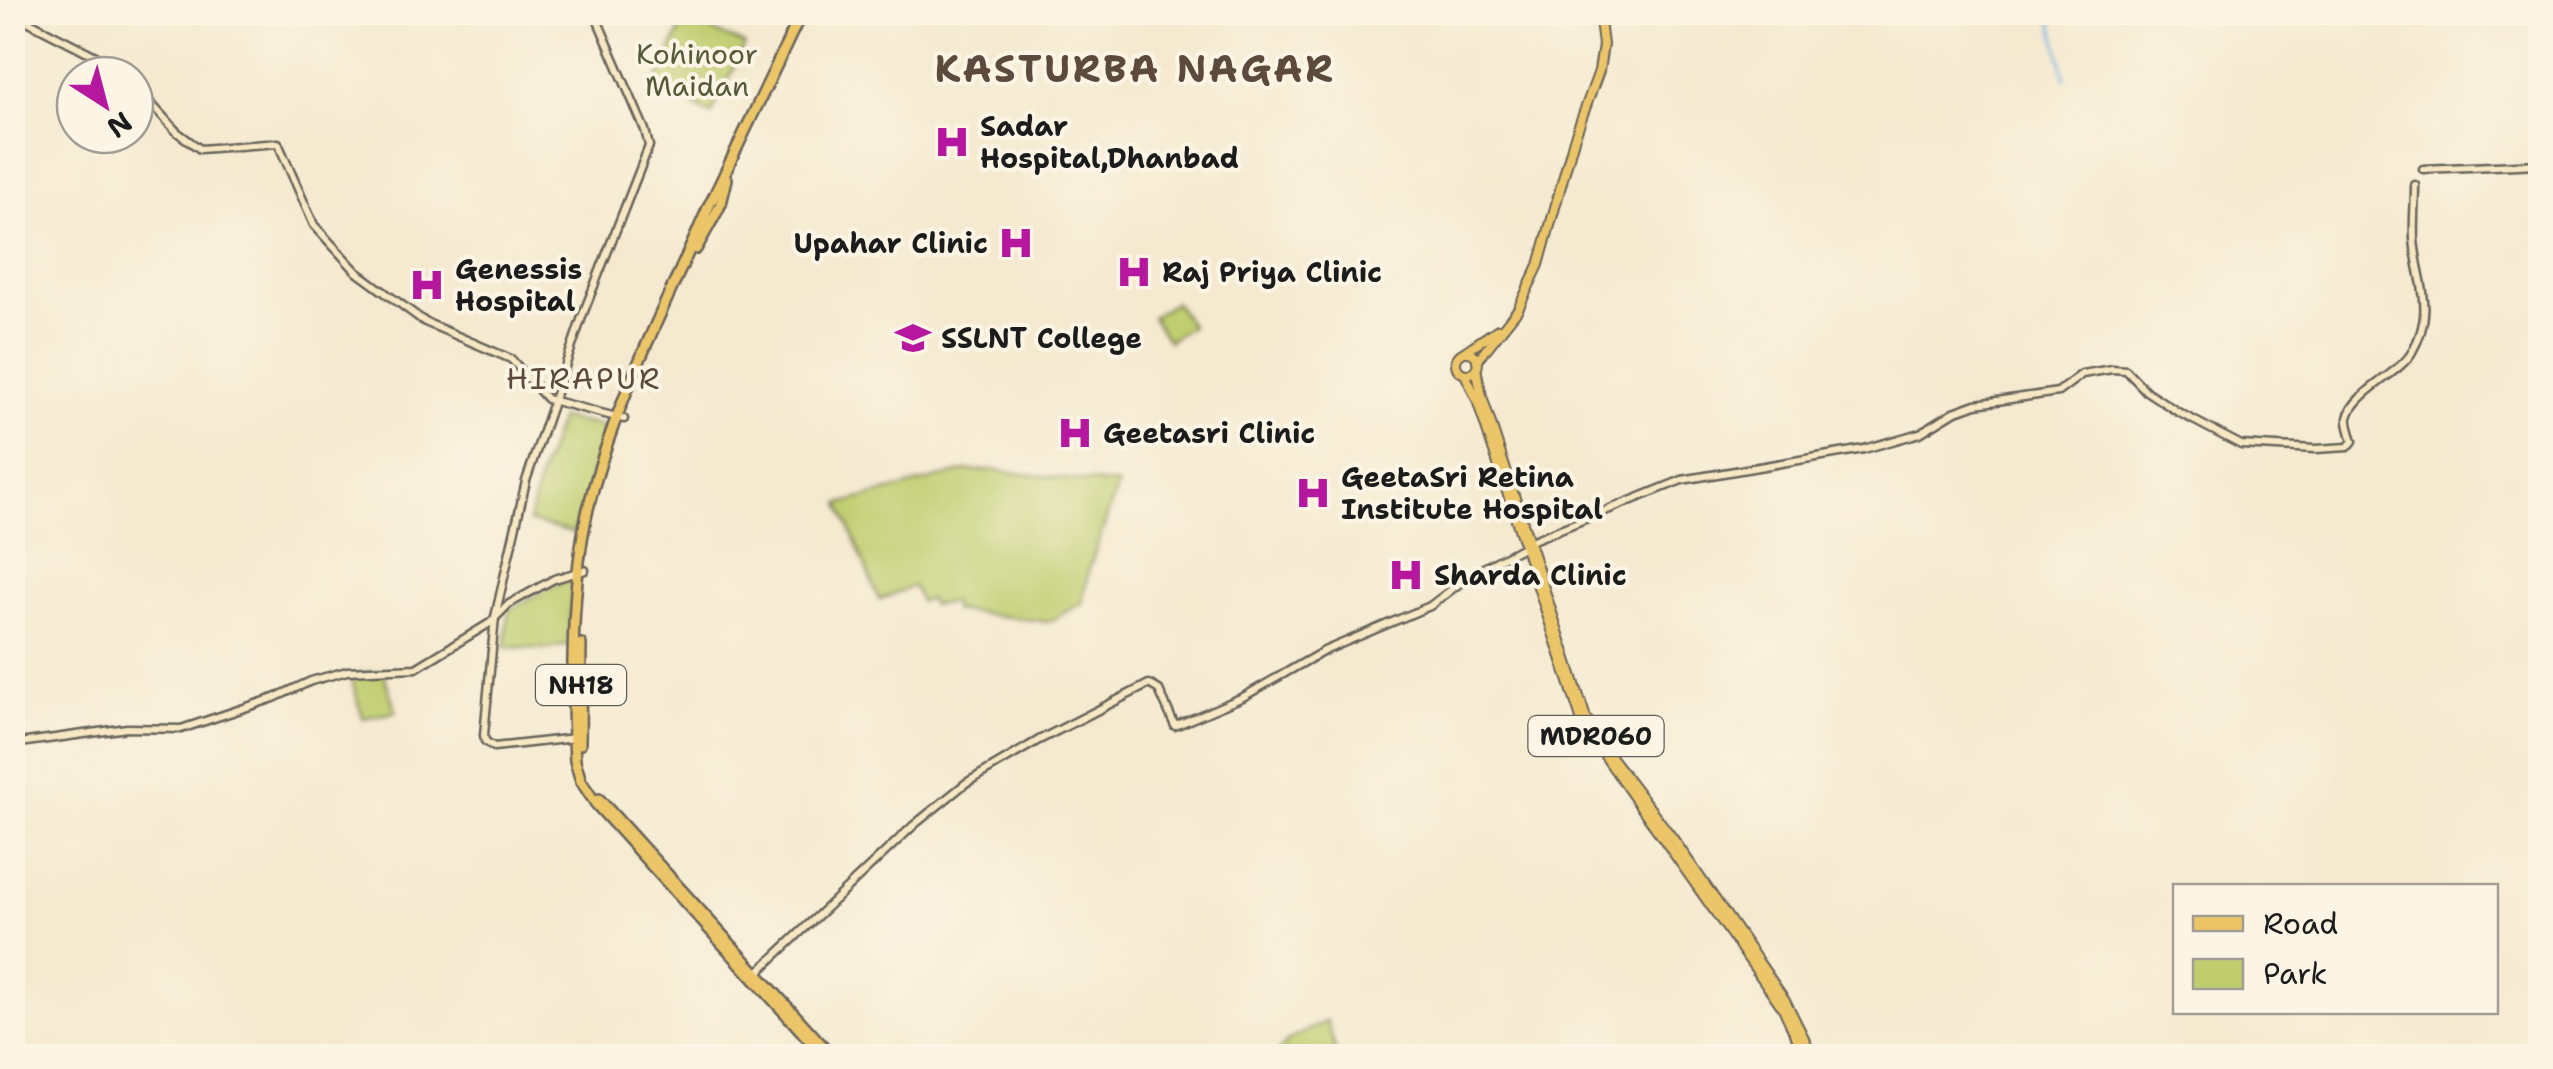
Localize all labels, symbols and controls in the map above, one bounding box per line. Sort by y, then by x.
park label: Kohinoor Maidan [636,35,758,105]
district label: KASTURBA NAGAR [934,43,1336,94]
north arrow [55,55,155,155]
text: N [100,103,140,147]
place label: Sadar Hospital,Dhanbad [980,107,1239,177]
hospital icon: Sadar Hospital,Dhanbad [933,123,971,161]
place label: Upahar Clinic [793,224,988,262]
hospital icon: Upahar Clinic [997,224,1035,262]
place label: Genessis Hospital [455,250,582,320]
hospital icon: Raj Priya Clinic [1115,253,1153,291]
place label: Raj Priya Clinic [1162,253,1382,291]
hospital icon: Genessis Hospital [408,266,446,304]
school or university icon: SSLNT College [894,319,932,357]
place label: SSLNT College [941,319,1142,357]
district label: HIRAPUR [506,358,662,399]
hospital icon: Geetasri Clinic [1056,414,1094,452]
place label: Geetasri Clinic [1103,414,1315,452]
place label: GeetaSri Retina Institute Hospital [1341,458,1603,528]
hospital icon: GeetaSri Retina Institute Hospital [1294,474,1332,512]
hospital icon: Sharda Clinic [1387,556,1425,594]
place label: Sharda Clinic [1434,556,1627,594]
road number: NH18 [536,665,626,705]
road number: MDR060 [1528,716,1664,756]
legend [2173,884,2498,1014]
text: Road [2263,903,2338,944]
text: Park [2263,953,2327,994]

